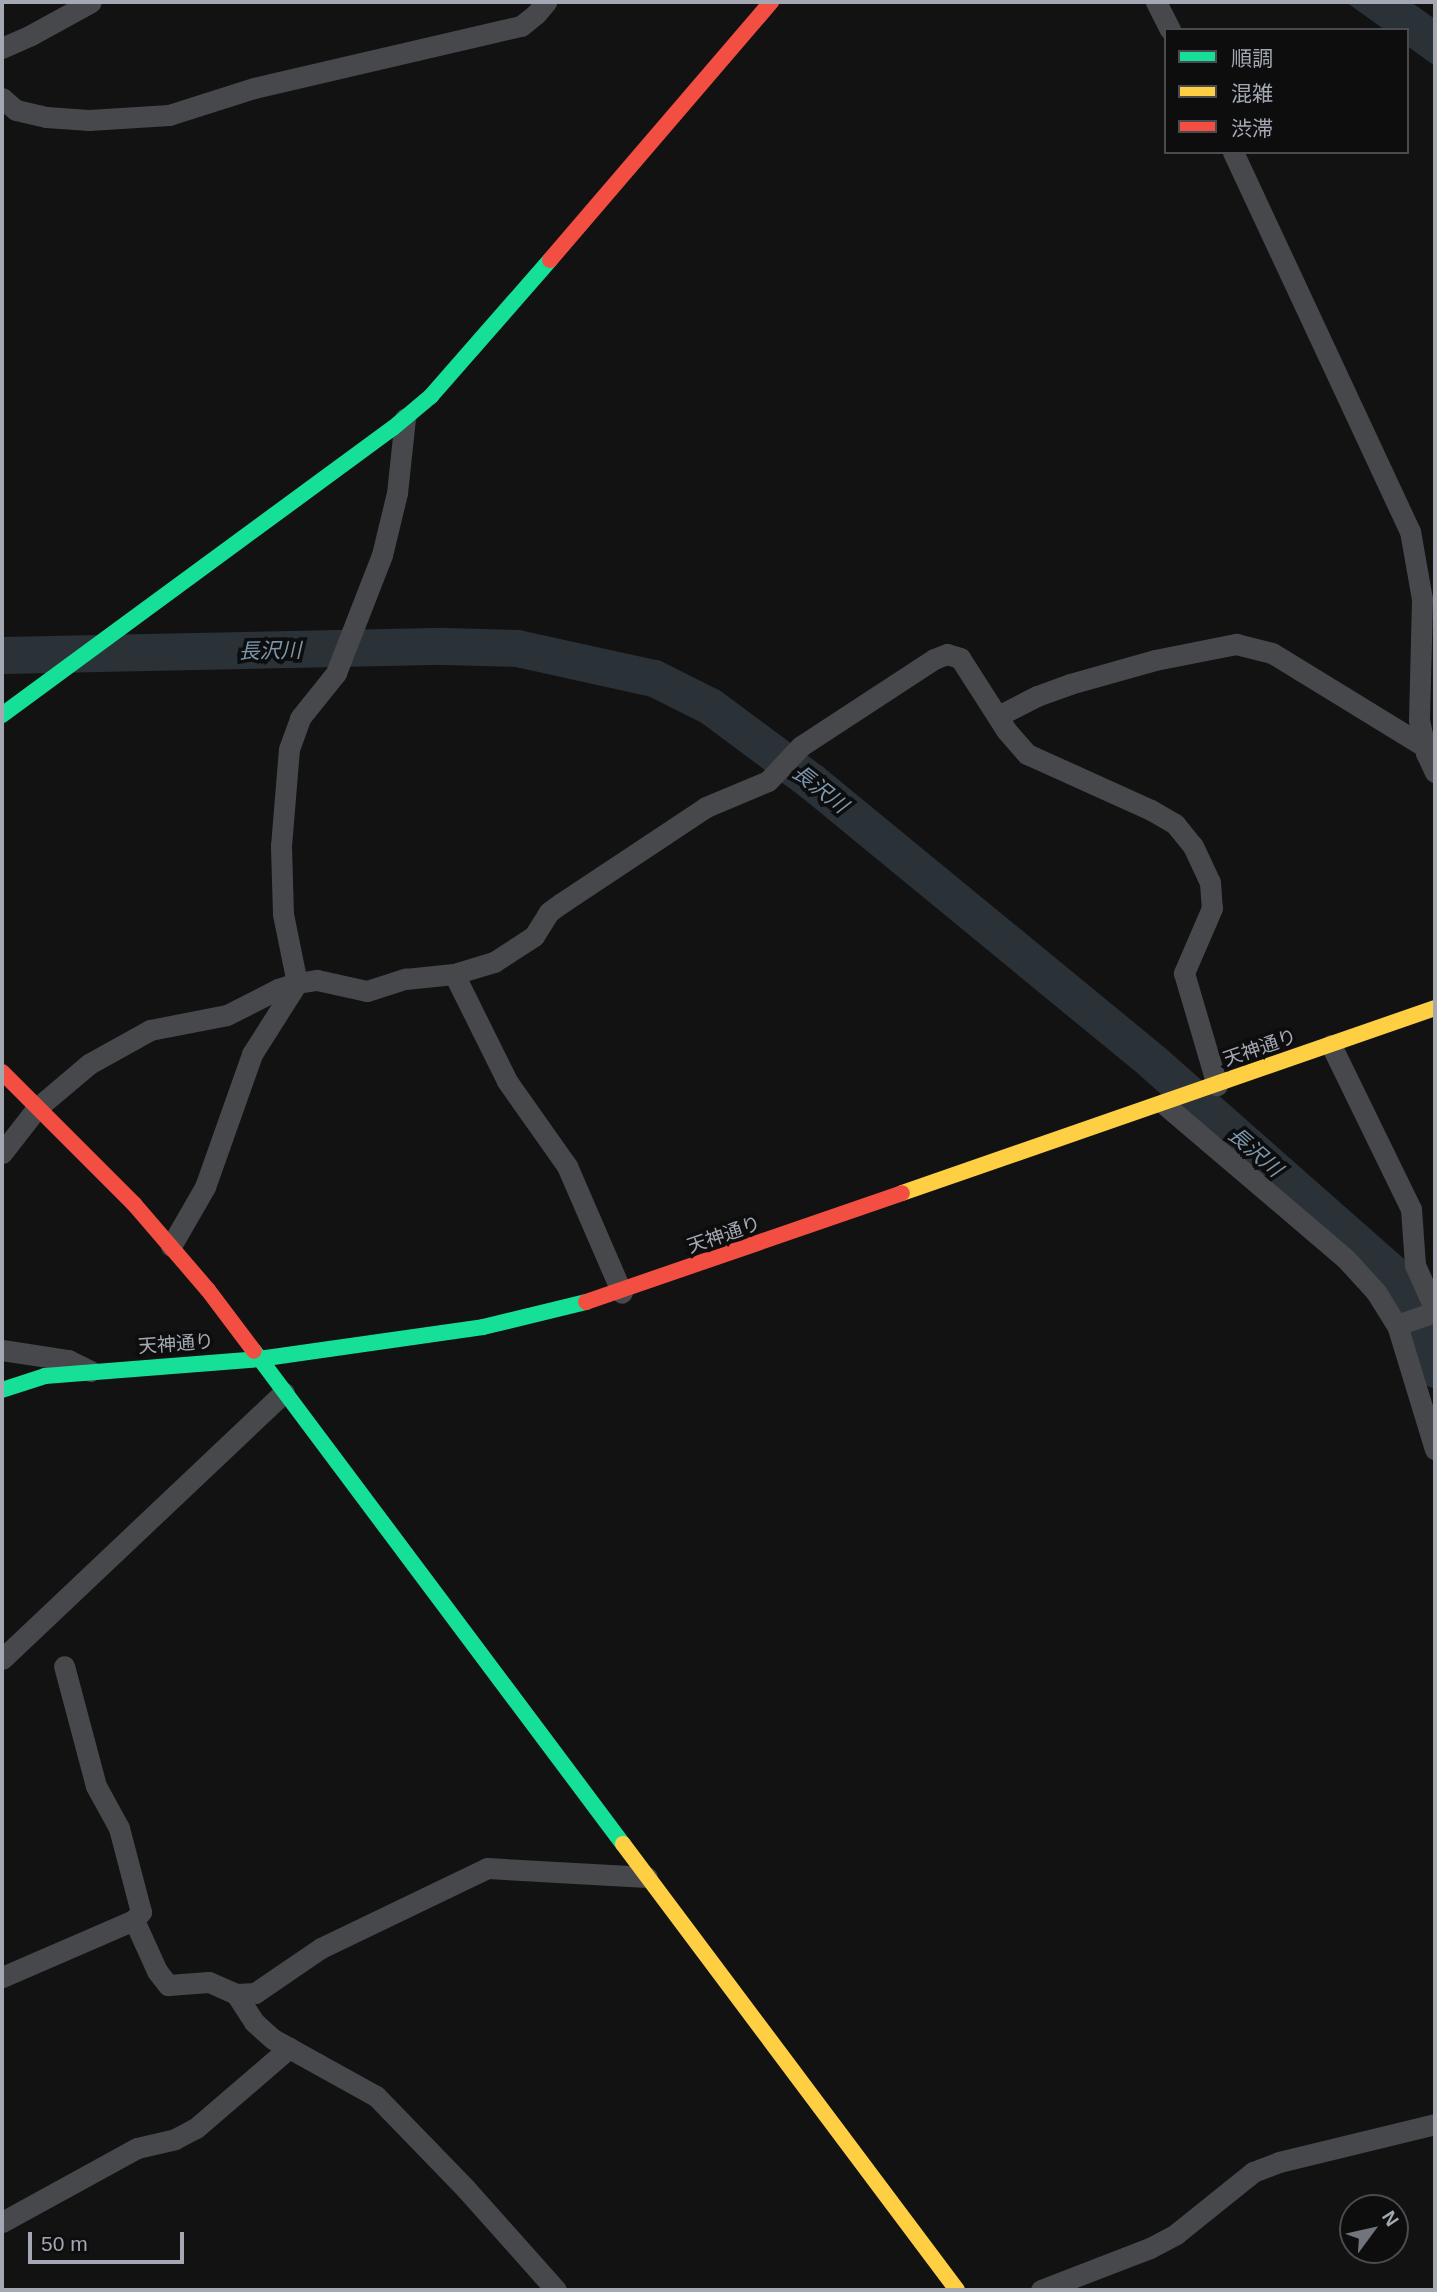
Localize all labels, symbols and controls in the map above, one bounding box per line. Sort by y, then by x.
legend [1164,28,1409,154]
text: 順調 [1231,47,1273,70]
text: 混雑 [1231,82,1273,105]
text: 渋滞 [1231,117,1273,140]
water label: 長沢川 [238,638,302,664]
water label: 長沢川 [787,760,853,818]
street label: 天神通り [1220,1025,1300,1071]
water label: 長沢川 [1223,1122,1287,1182]
street label: 天神通り [684,1212,764,1258]
street label: 天神通り [137,1330,215,1358]
north arrow [1339,2194,1409,2264]
text: N [1378,2207,1403,2230]
scale bar [32,2218,187,2262]
text: 50 m [41,2232,88,2255]

